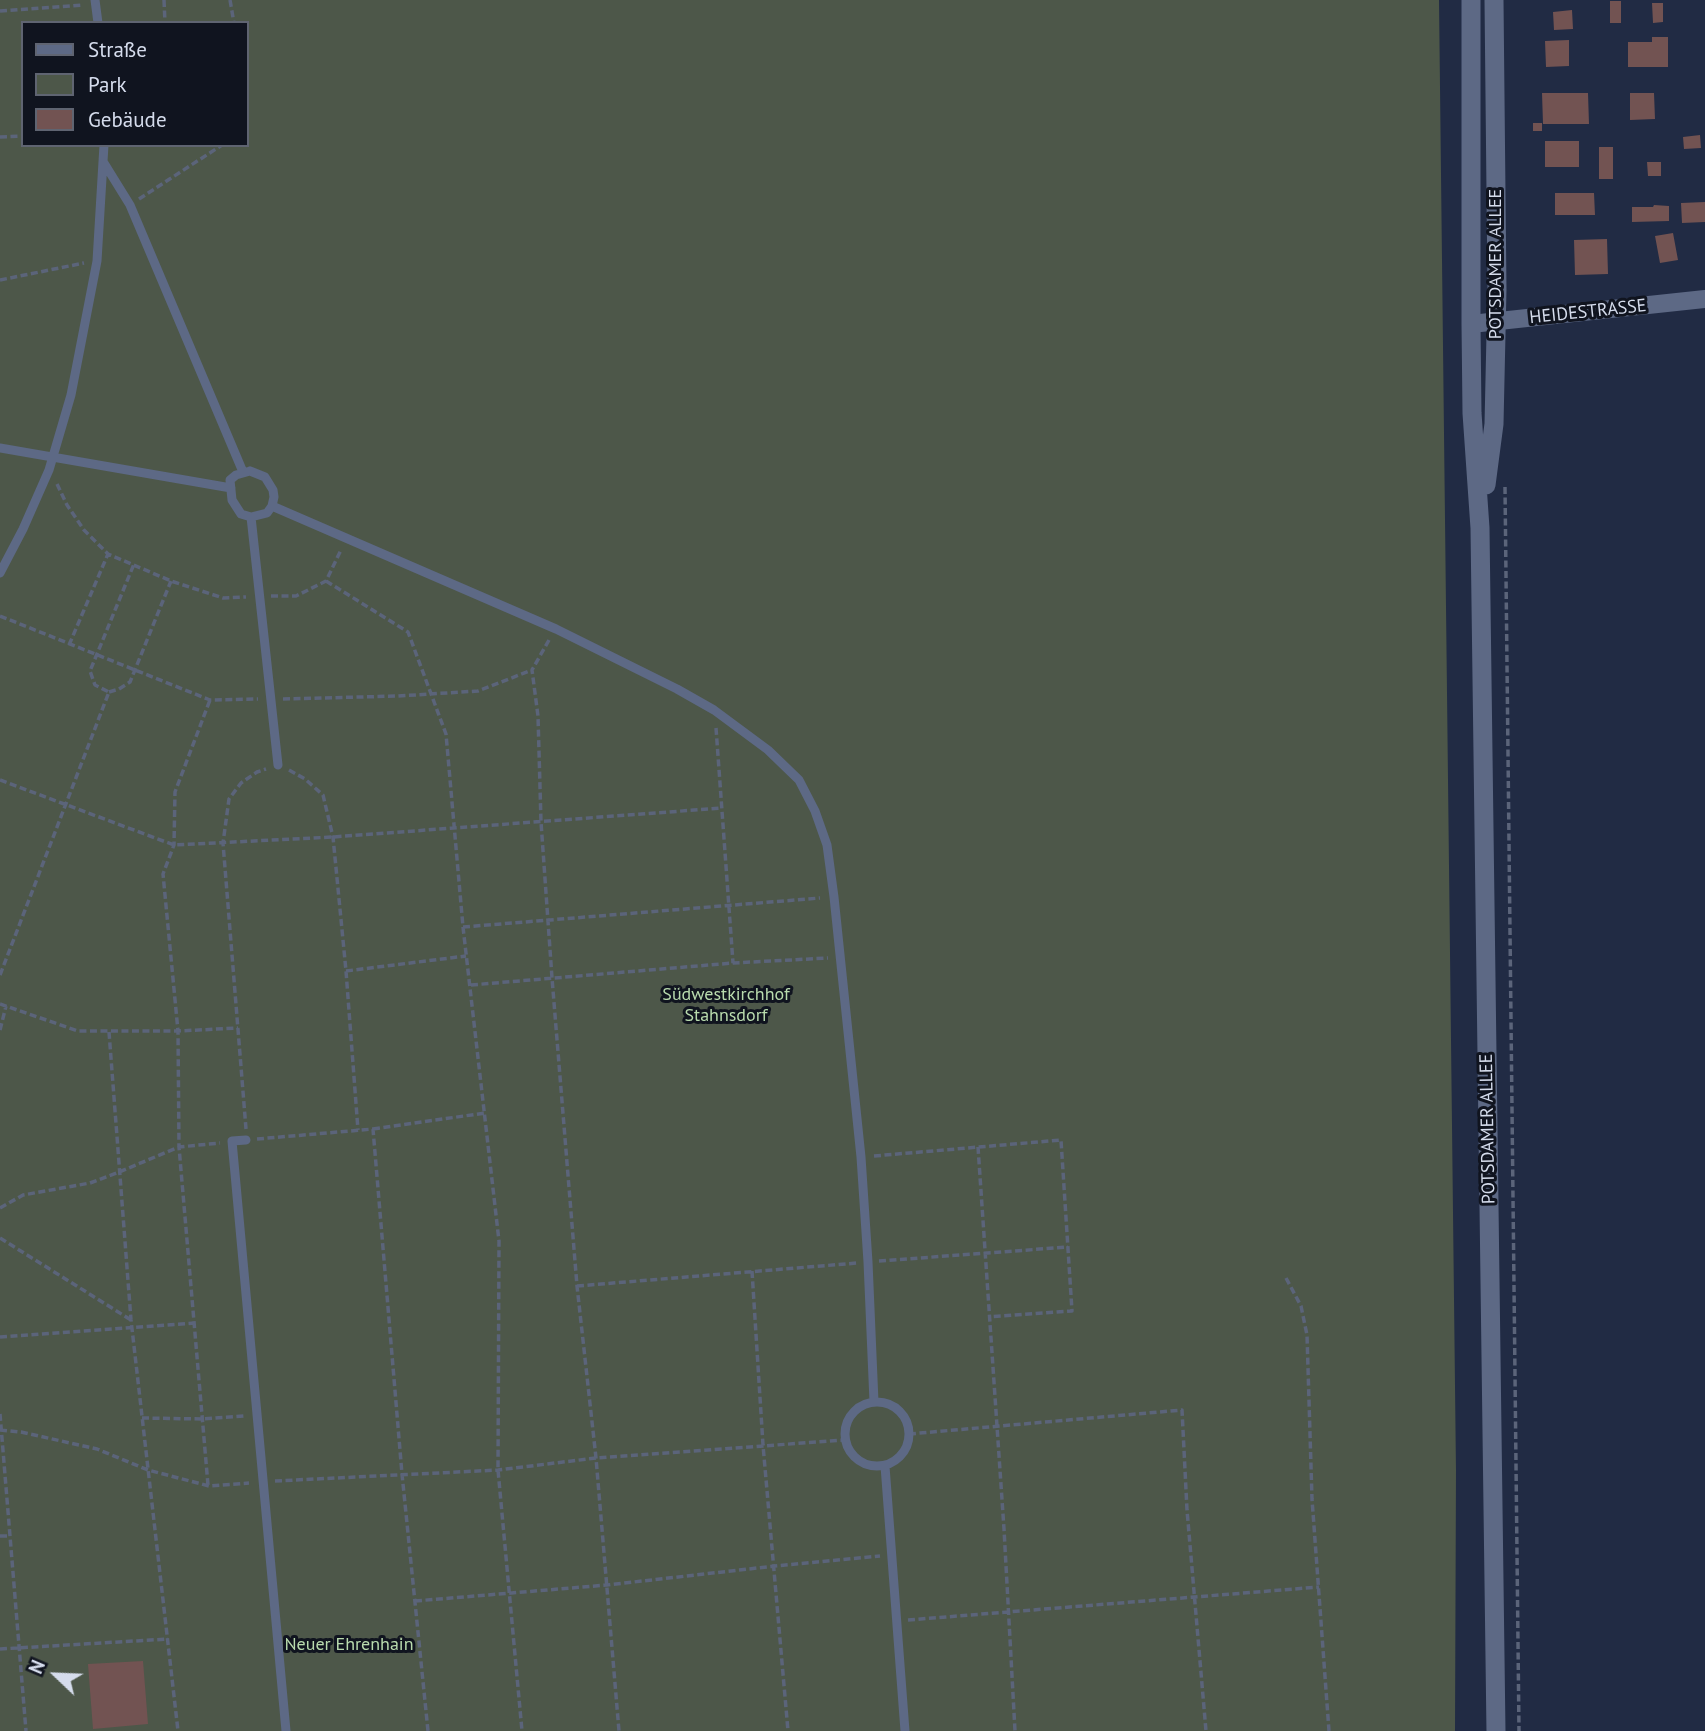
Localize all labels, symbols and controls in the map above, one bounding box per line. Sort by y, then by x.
legend [21,21,248,147]
text: Straße [88,36,147,63]
text: Park [88,71,127,98]
text: Gebäude [88,106,167,133]
street label: POTSDAMER ALLEE [1485,189,1507,339]
street label: HEIDESTRASSE [1528,295,1648,329]
park label: Südwestkirchhof Stahnsdorf [662,984,790,1026]
street label: POTSDAMER ALLEE [1476,1054,1500,1204]
park label: Neuer Ehrenhain [284,1634,414,1656]
north arrow [21,1640,91,1710]
text: N [23,1656,50,1677]

